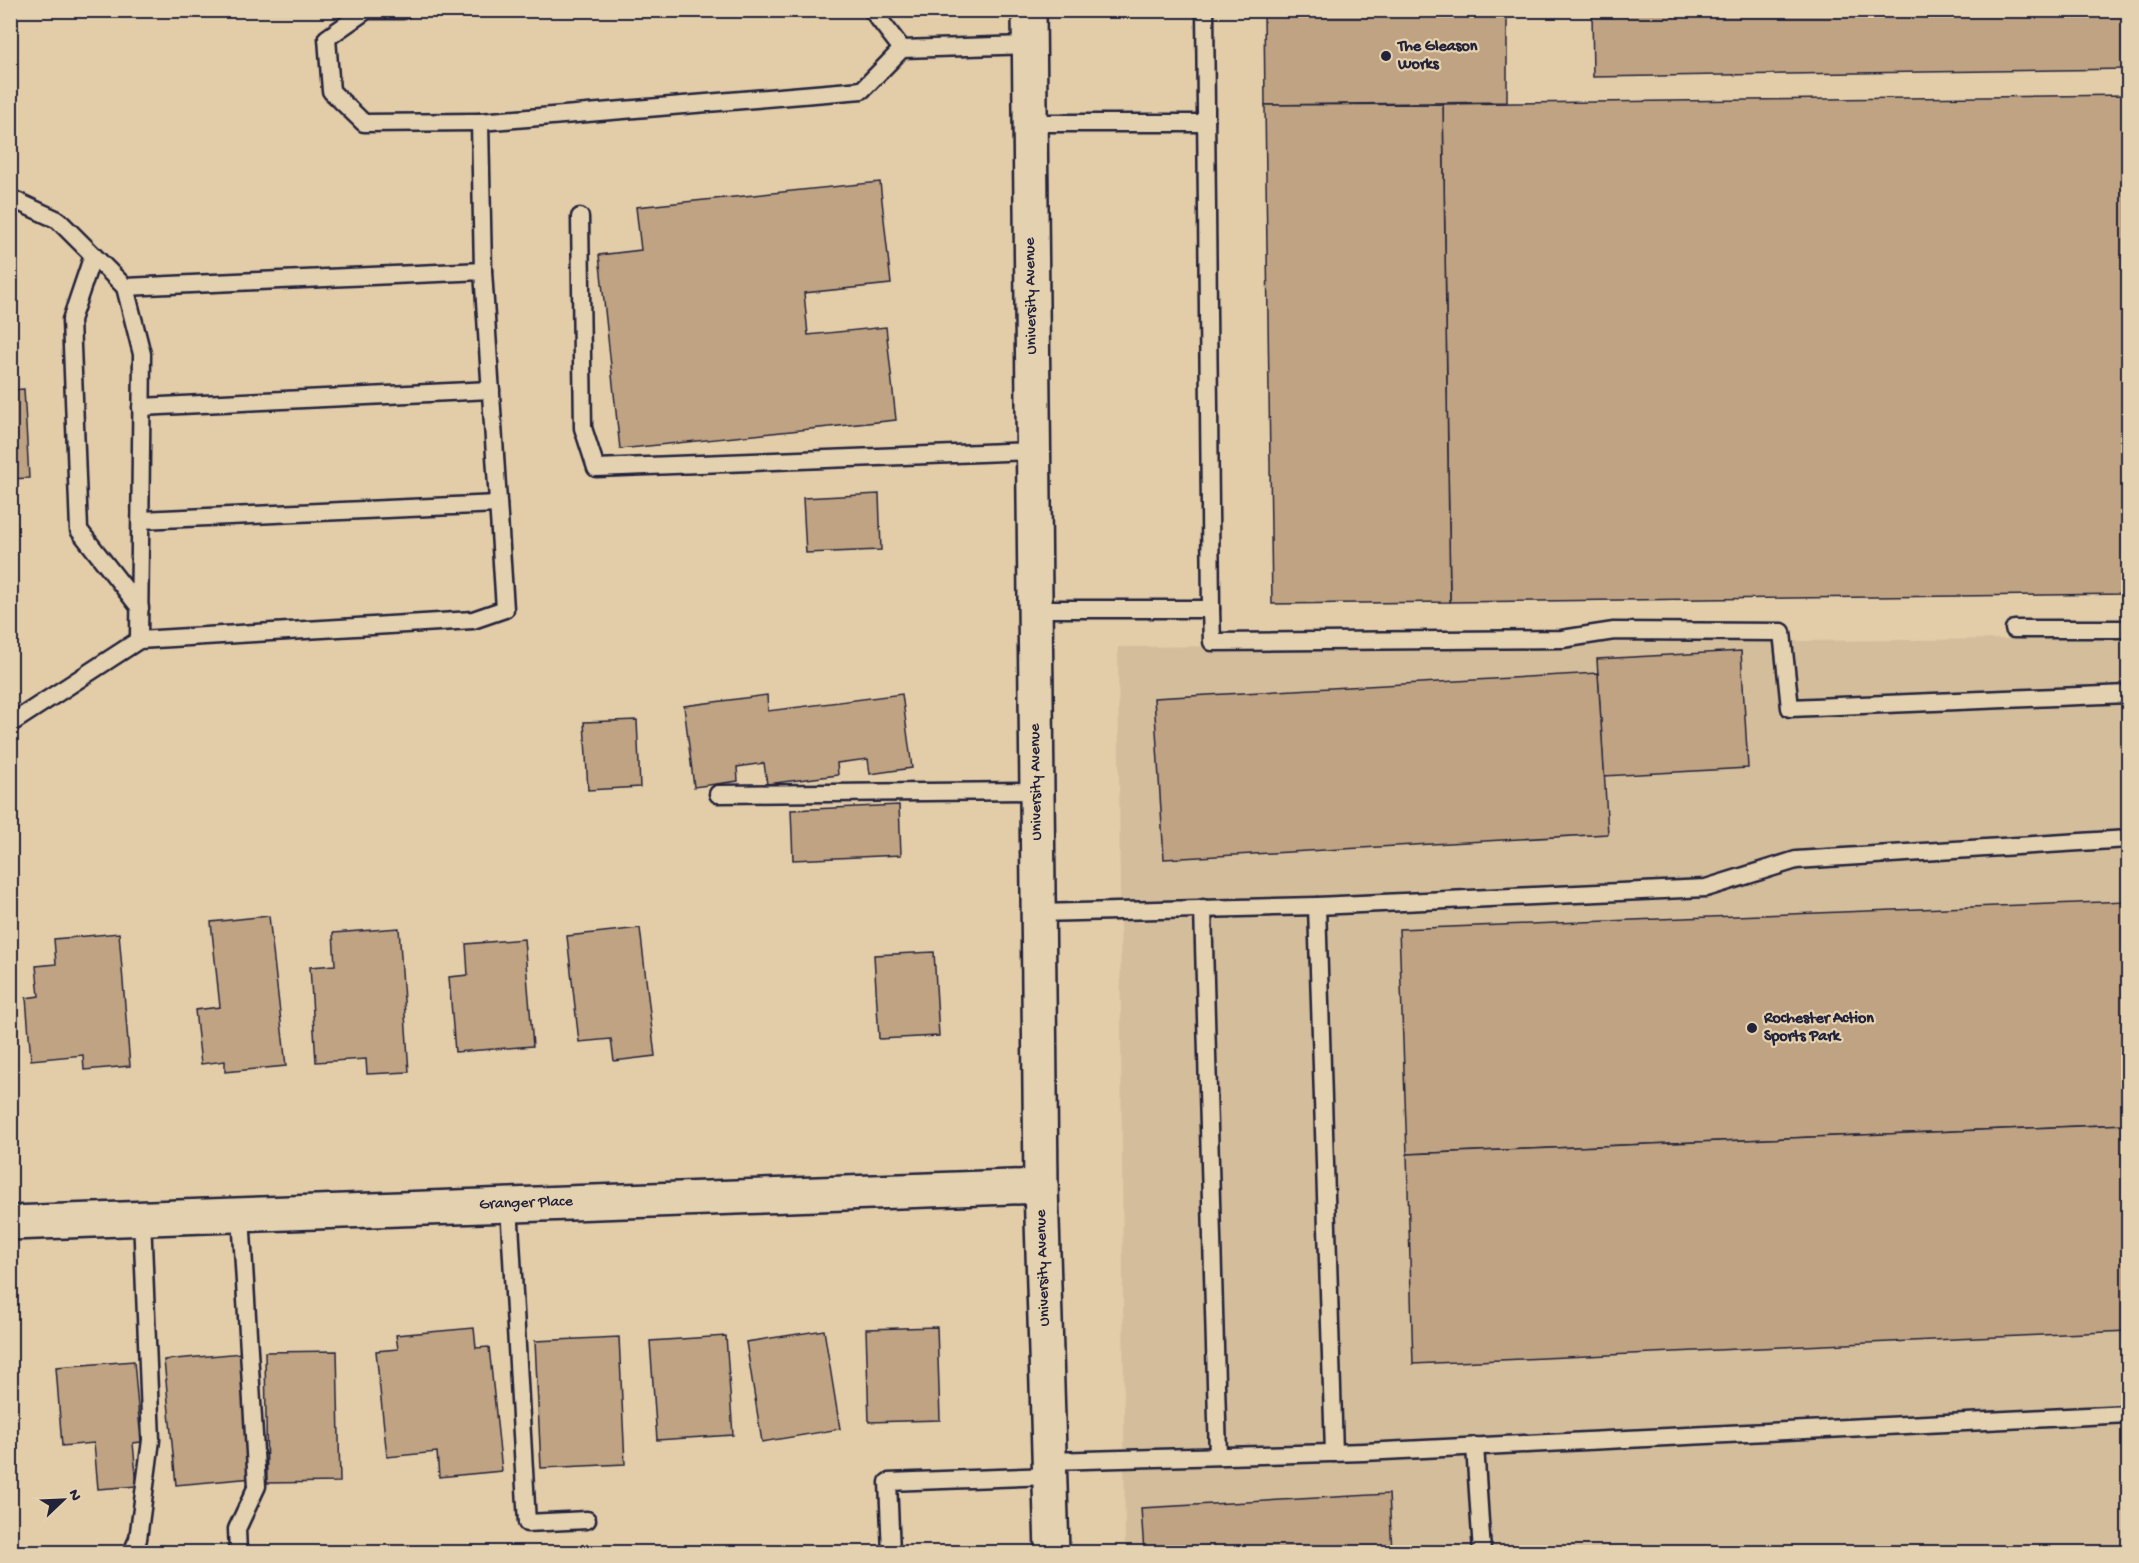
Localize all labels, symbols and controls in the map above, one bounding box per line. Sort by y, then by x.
place label: The Gleason Works [1396,38,1478,75]
marker: The Gleason Works [1379,49,1393,63]
street label: University Avenue [1021,237,1043,355]
street label: University Avenue [1026,723,1048,841]
place label: Rochester Action Sports Park [1763,1010,1874,1047]
marker: Rochester Action Sports Park [1745,1021,1759,1035]
street label: Granger Place [479,1193,574,1215]
street label: University Avenue [1032,1208,1056,1327]
north arrow [33,1470,93,1530]
text: N [63,1487,85,1505]

